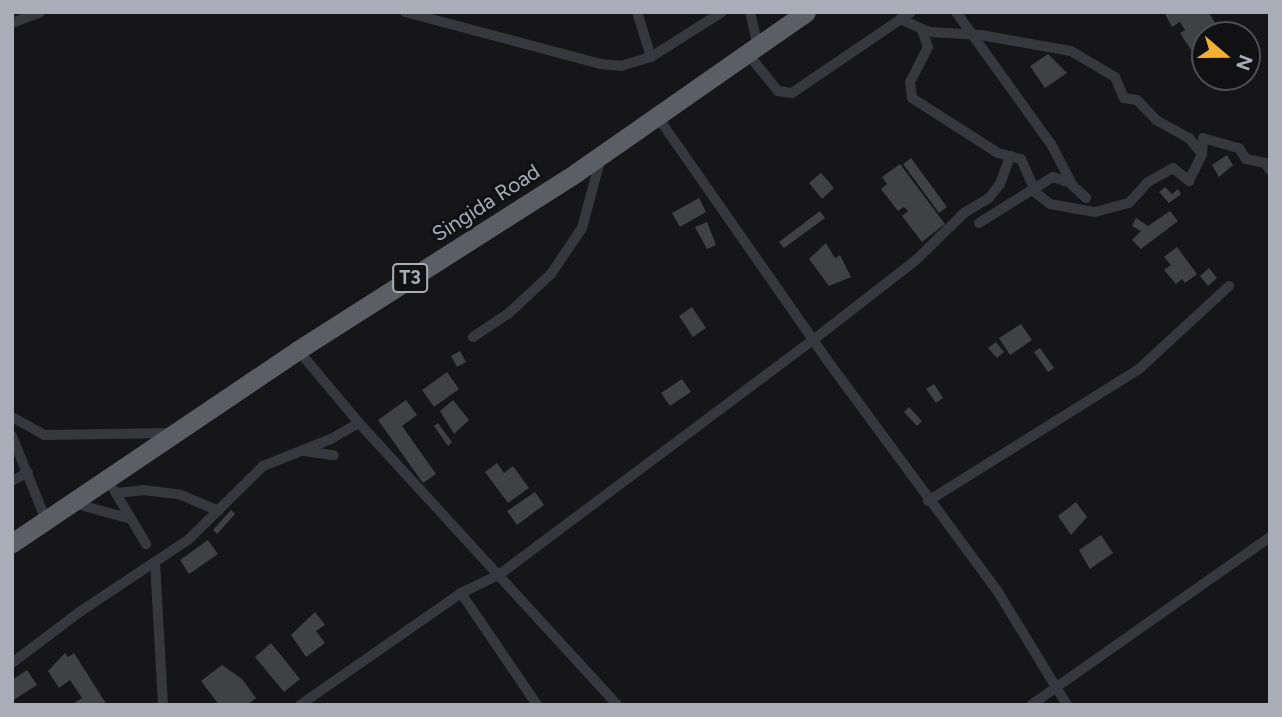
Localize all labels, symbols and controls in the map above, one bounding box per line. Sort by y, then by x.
north arrow [1191,21,1261,91]
text: N [1231,52,1258,74]
street label: Singida Road [427,159,545,247]
road number: T3 [391,262,429,294]

